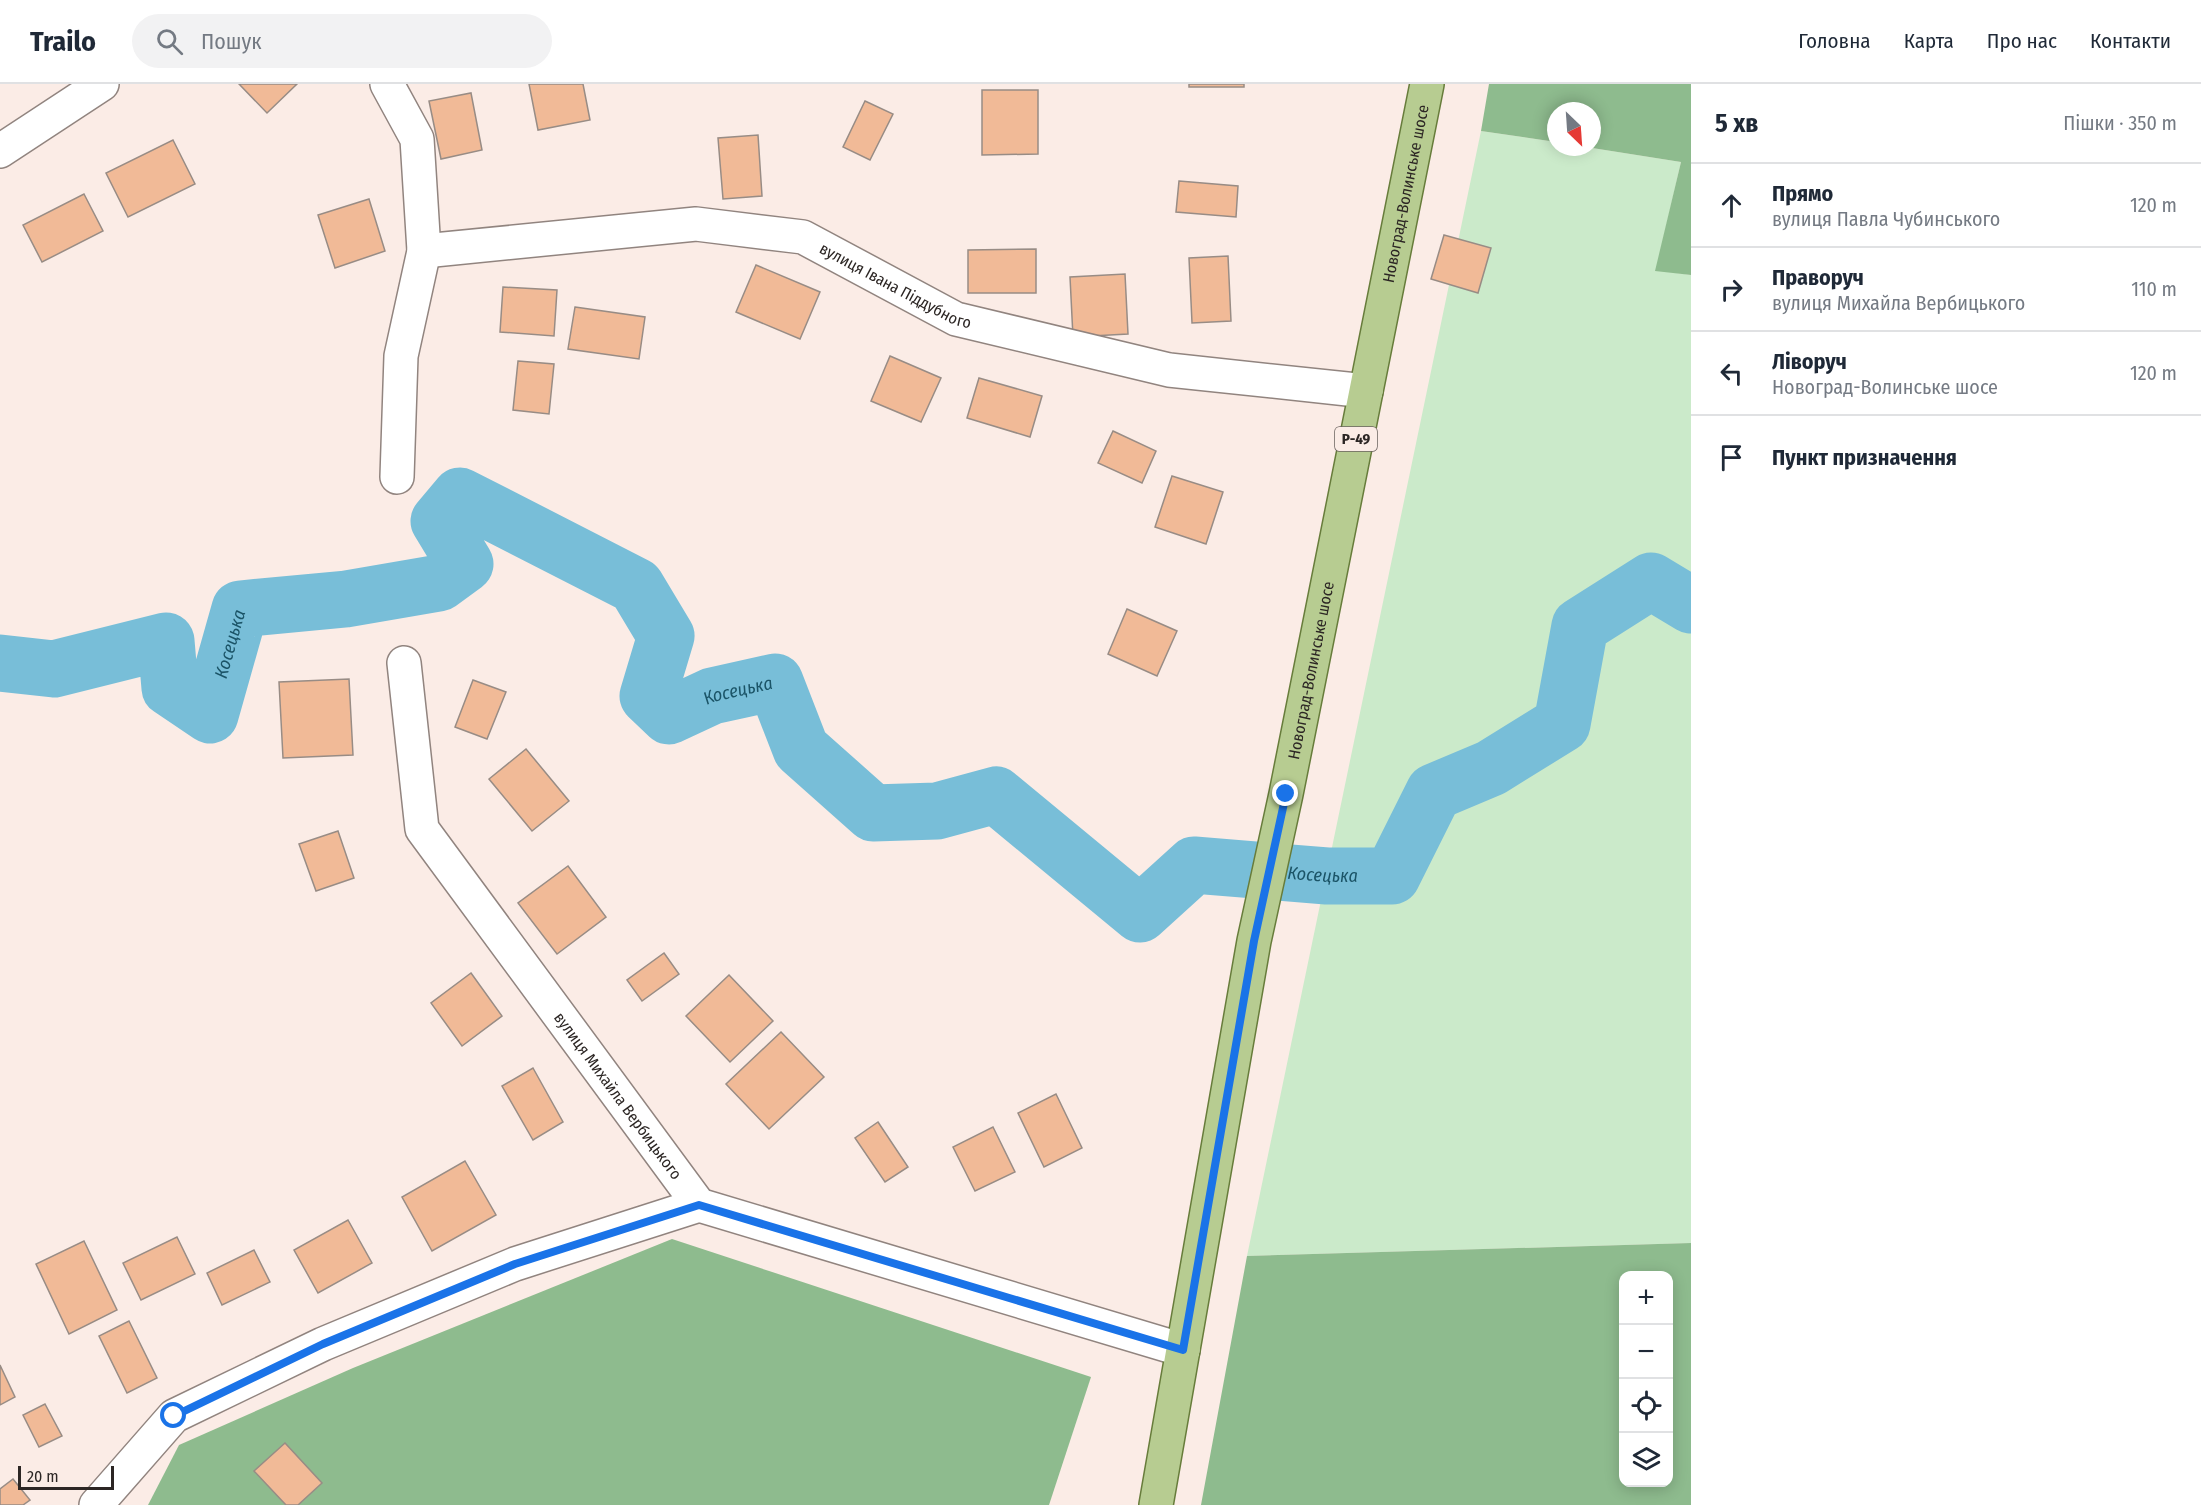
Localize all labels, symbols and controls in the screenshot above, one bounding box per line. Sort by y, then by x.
search box [132,14,552,68]
text: Trailo [30,25,96,58]
icon: search [153,25,186,58]
text: Пошук [201,28,262,55]
text: Головна [1798,28,1871,54]
text: Карта [1904,28,1954,54]
text: Про нас [1987,28,2057,54]
text: Контакти [2090,28,2171,54]
north arrow [1547,102,1601,156]
street label: Новоград-Волинське шосе [1379,103,1433,284]
text: 5 хв [1715,108,1759,139]
text: Пішки · 350 m [2063,111,2177,135]
text: Прямо [1772,180,1833,207]
icon: ahead [1715,189,1748,222]
text: 120 m [2130,193,2177,217]
text: вулиця Павла Чубинського [1772,207,2000,231]
street label: вулиця Івана Піддубного [816,239,973,332]
text: Праворуч [1772,264,1864,291]
icon: right [1715,273,1748,306]
text: 110 m [2131,277,2177,301]
text: вулиця Михайла Вербицького [1772,291,2025,315]
text: Ліворуч [1772,348,1847,375]
icon: left [1715,357,1748,390]
text: 120 m [2130,361,2177,385]
text: Новоград-Волинське шосе [1772,375,1998,399]
road number: Р-49 [1335,427,1377,451]
icon: arrive [1715,441,1748,474]
text: Пункт призначення [1772,444,1957,471]
street label: Новоград-Волинське шосе [1284,580,1338,761]
water label: Косецька [210,607,250,681]
water label: Косецька [700,672,775,710]
route end [1272,780,1298,806]
water label: Косецька [1287,862,1358,887]
street label: вулиця Михайла Вербицького [550,1009,686,1183]
map controls [1619,1271,1673,1487]
button: + [1619,1271,1673,1325]
button: − [1619,1325,1673,1379]
button: locate [1619,1379,1673,1433]
route start [160,1402,186,1428]
button: layers [1619,1433,1673,1487]
scale bar [18,1463,114,1490]
text: 20 m [27,1467,58,1486]

